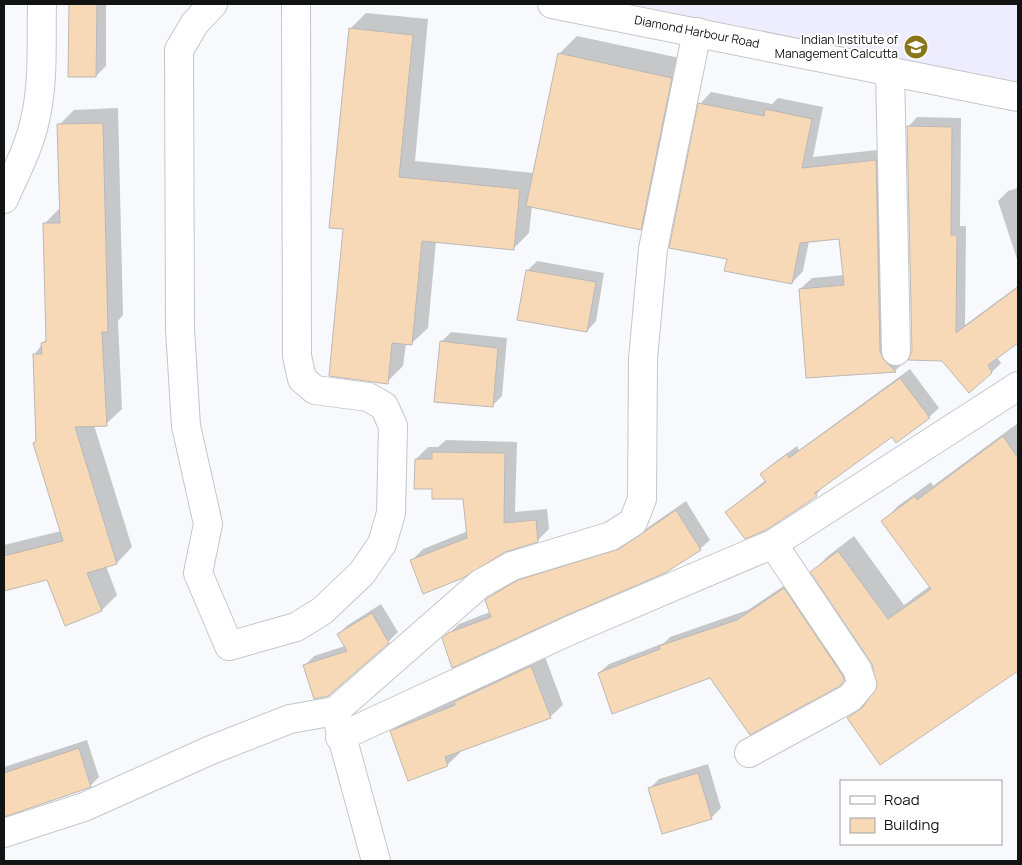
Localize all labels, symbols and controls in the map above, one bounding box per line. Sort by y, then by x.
street label: Diamond Harbour Road [633,11,761,52]
place label: Indian Institute of Management Calcutta [775,31,899,62]
school or university icon: Indian Institute of Management Calcutta [903,34,929,60]
legend [840,780,1002,845]
text: Road [884,789,920,810]
text: Building [884,814,939,835]

